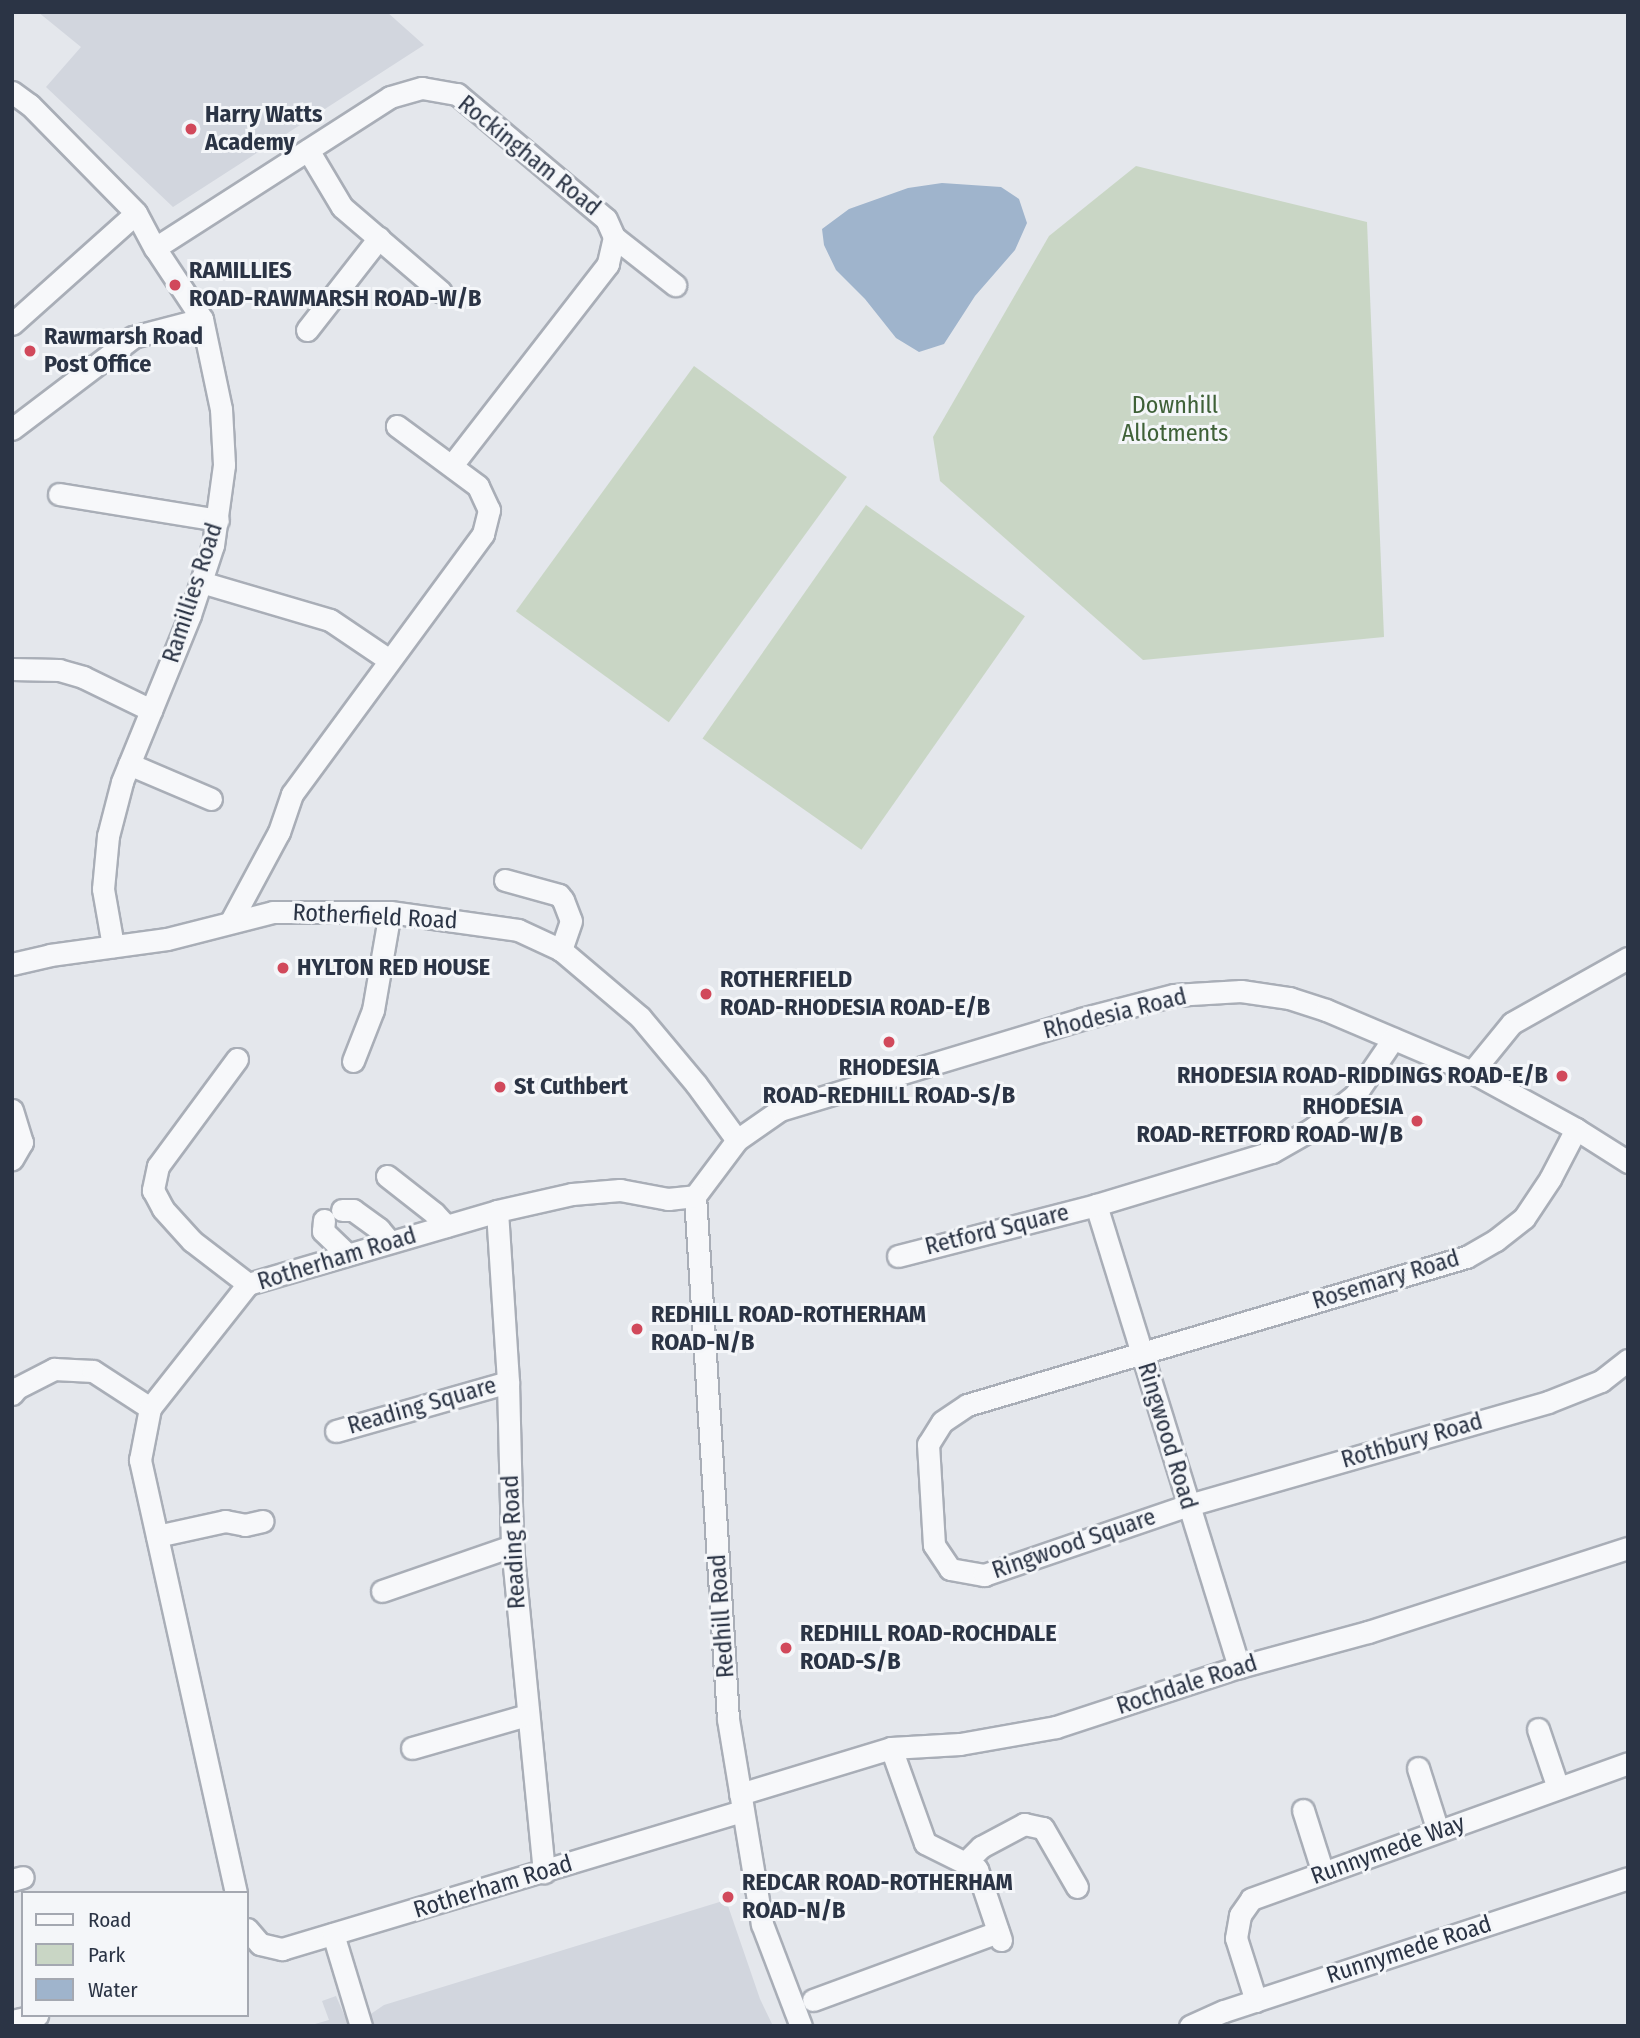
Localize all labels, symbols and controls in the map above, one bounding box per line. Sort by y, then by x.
street label: Rockingham Road [452,90,606,222]
place label: Harry Watts Academy [205,101,323,157]
marker: Harry Watts Academy [183,121,199,137]
place label: RAMILLIES ROAD-RAWMARSH ROAD-W/B [189,257,481,313]
marker: RAMILLIES ROAD-RAWMARSH ROAD-W/B [167,277,183,293]
place label: Rawmarsh Road Post Office [44,323,203,379]
marker: Rawmarsh Road Post Office [22,343,38,359]
park label: Downhill Allotments [1122,392,1228,448]
street label: Ramillies Road [157,519,229,667]
street label: Rotherfield Road [292,898,458,936]
place label: HYLTON RED HOUSE [297,954,490,982]
marker: HYLTON RED HOUSE [275,960,291,976]
place label: ROTHERFIELD ROAD-RHODESIA ROAD-E/B [720,966,990,1022]
street label: Rhodesia Road [1040,982,1190,1046]
marker: ROTHERFIELD ROAD-RHODESIA ROAD-E/B [698,986,714,1002]
marker: RHODESIA ROAD-REDHILL ROAD-S/B [881,1034,897,1050]
place label: RHODESIA ROAD-REDHILL ROAD-S/B [763,1054,1015,1110]
place label: RHODESIA ROAD-RIDDINGS ROAD-E/B [1177,1062,1548,1090]
marker: RHODESIA ROAD-RIDDINGS ROAD-E/B [1554,1068,1570,1084]
place label: St Cuthbert [514,1073,628,1101]
marker: St Cuthbert [492,1079,508,1095]
place label: RHODESIA ROAD-RETFORD ROAD-W/B [1136,1093,1403,1149]
marker: RHODESIA ROAD-RETFORD ROAD-W/B [1409,1113,1425,1129]
street label: Retford Square [922,1198,1072,1262]
street label: Rotherham Road [254,1221,420,1297]
street label: Rosemary Road [1309,1244,1463,1316]
place label: REDHILL ROAD-ROTHERHAM ROAD-N/B [651,1301,926,1357]
marker: REDHILL ROAD-ROTHERHAM ROAD-N/B [629,1321,645,1337]
street label: Ringwood Road [1131,1359,1203,1513]
street label: Reading Square [344,1371,500,1441]
street label: Rothbury Road [1338,1407,1486,1475]
street label: Reading Road [496,1474,532,1610]
street label: Ringwood Square [988,1503,1160,1585]
street label: Redhill Road [703,1553,741,1679]
place label: REDHILL ROAD-ROCHDALE ROAD-S/B [800,1620,1057,1676]
marker: REDHILL ROAD-ROCHDALE ROAD-S/B [778,1640,794,1656]
street label: Rochdale Road [1113,1649,1261,1721]
street label: Runnymede Way [1307,1809,1469,1891]
street label: Rotherham Road [410,1849,576,1925]
place label: REDCAR ROAD-ROTHERHAM ROAD-N/B [742,1869,1013,1925]
marker: REDCAR ROAD-ROTHERHAM ROAD-N/B [720,1889,736,1905]
legend [21,1891,248,2017]
text: Road [88,1907,132,1933]
street label: Runnymede Road [1323,1910,1495,1990]
text: Park [88,1942,125,1968]
text: Water [88,1977,138,2003]

